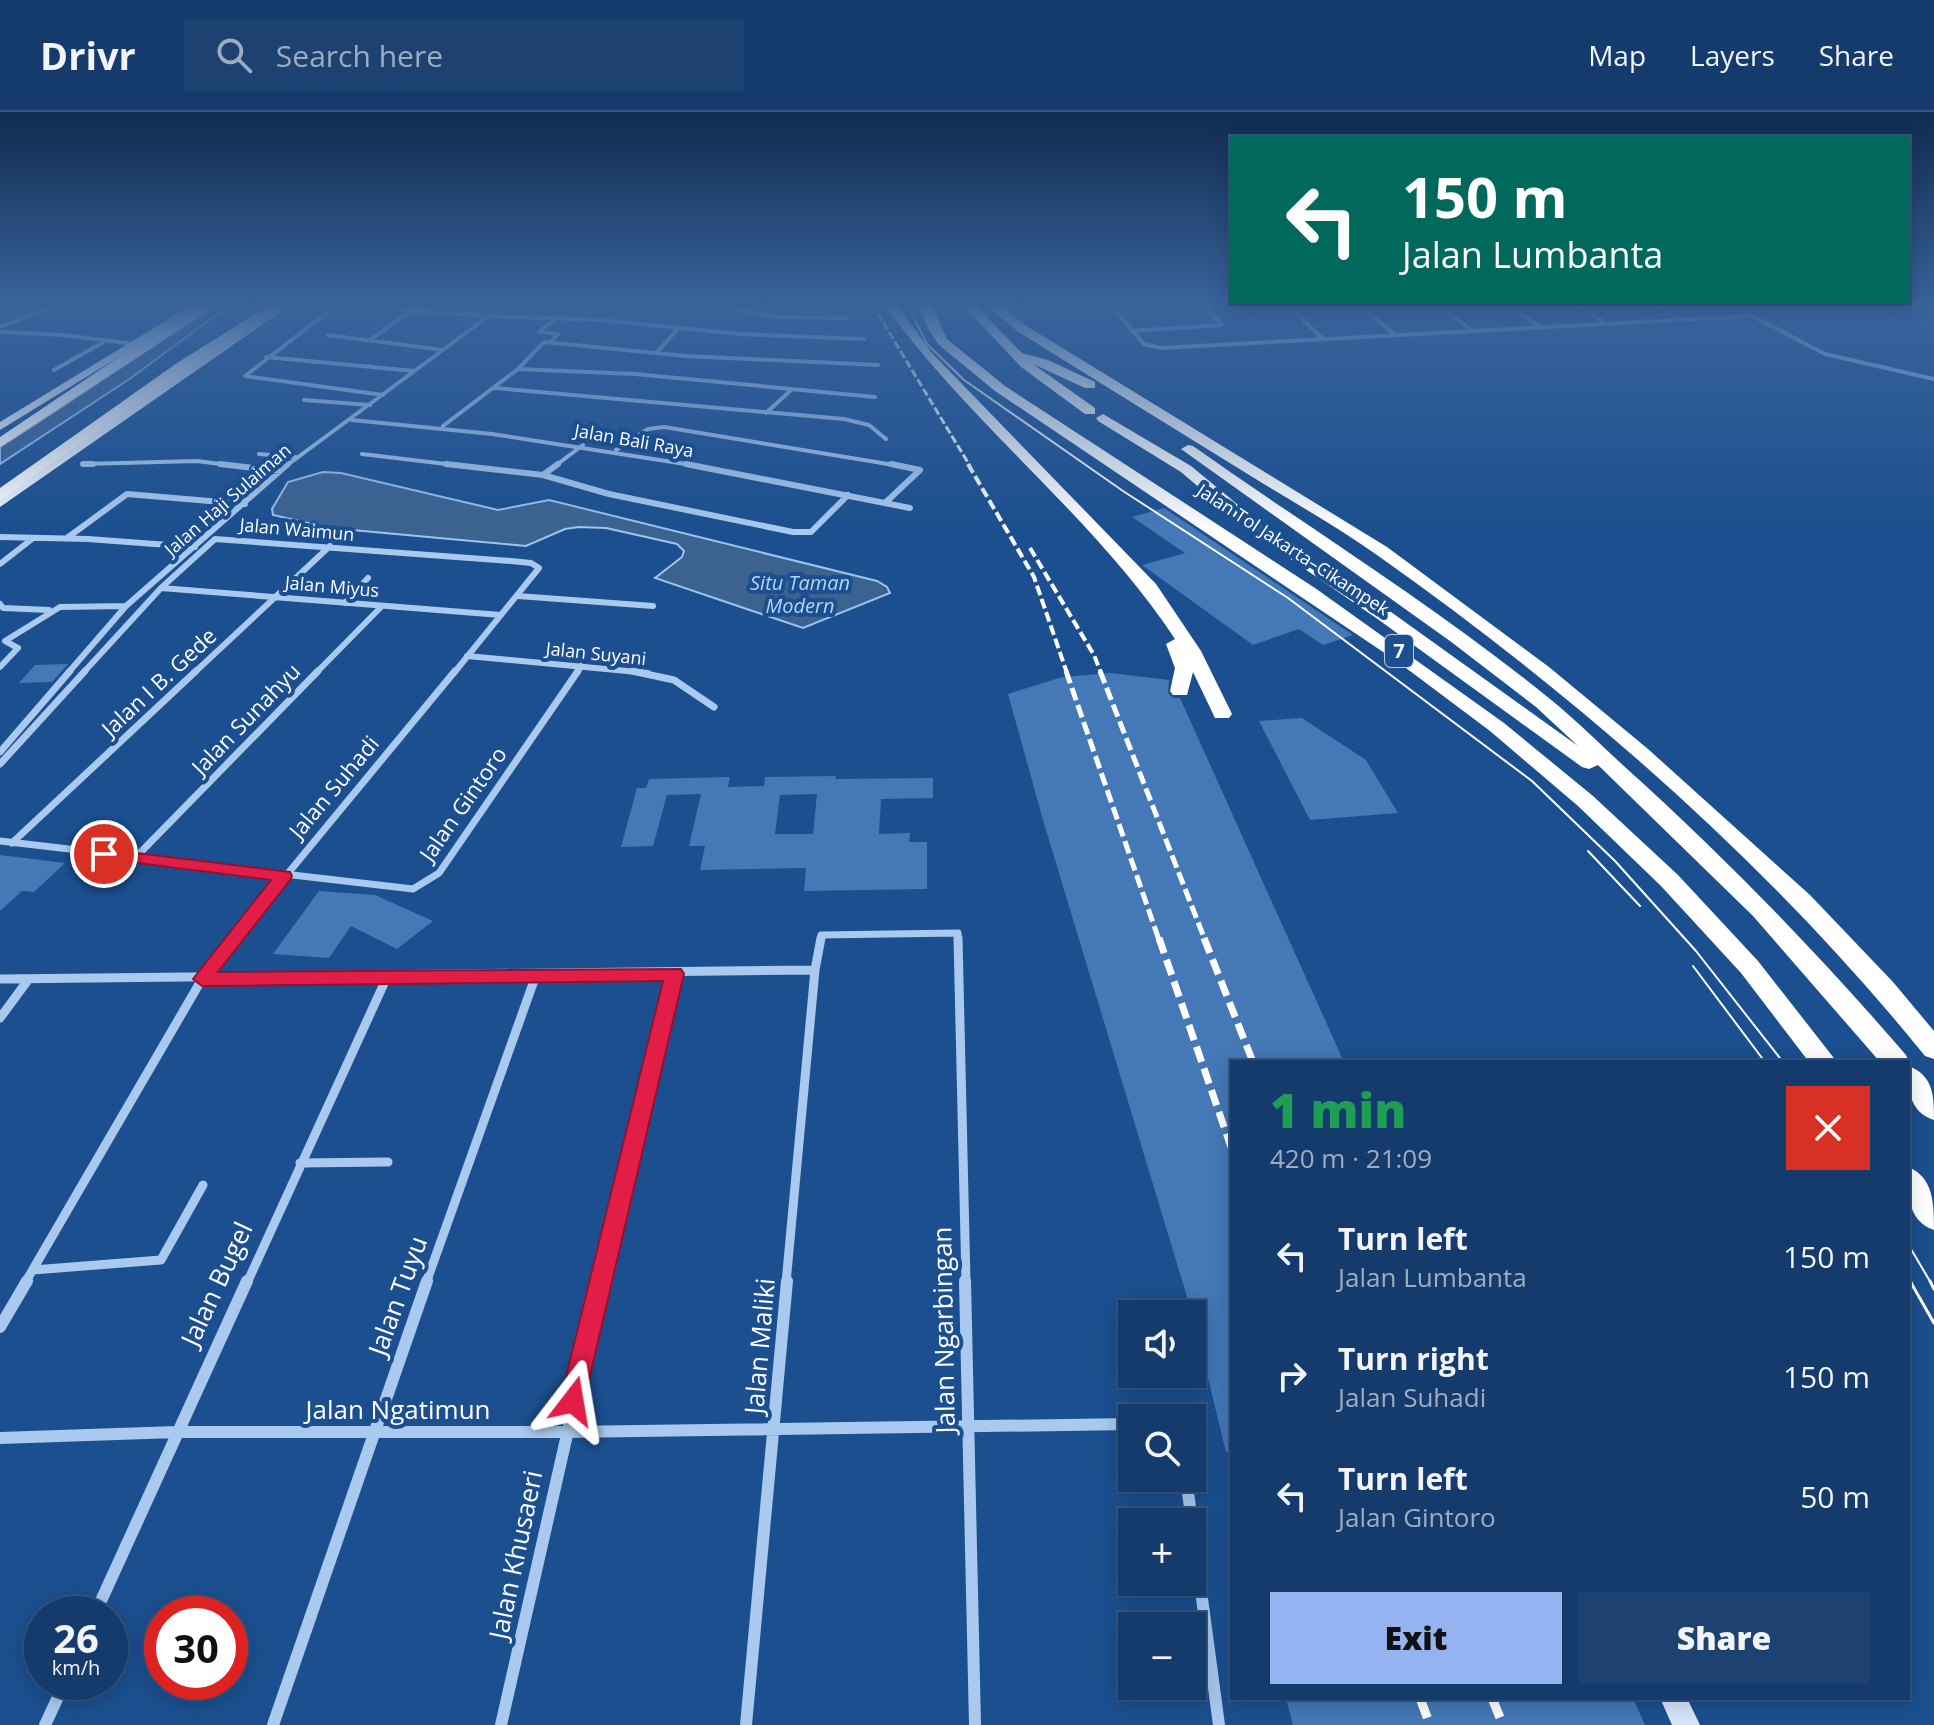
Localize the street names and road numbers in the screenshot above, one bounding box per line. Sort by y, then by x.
street label: Jalan Bali Raya [571,417,696,462]
street label: Jalan Haji Sulaiman [158,438,296,562]
street label: Jalan Tol Jakarta–Cikampek [1191,477,1395,621]
street label: Jalan Waimun [237,512,355,546]
street label: Jalan Miyus [282,570,380,602]
street label: Jalan I B. Gede [93,620,222,744]
road number: 7 [1385,635,1413,667]
street label: Jalan Suyani [543,636,647,670]
street label: Jalan Sunahyu [183,656,306,782]
street label: Jalan Suhadi [280,729,385,846]
street label: Jalan Gintoro [410,740,513,868]
street label: Jalan Bugel [170,1216,261,1354]
street label: Jalan Ngarbingan [923,1226,963,1437]
street label: Jalan Tuyu [358,1231,435,1363]
street label: Jalan Maliki [735,1276,783,1418]
street label: Jalan Ngatimun [302,1391,491,1427]
street label: Jalan Khusaeri [479,1467,550,1645]

